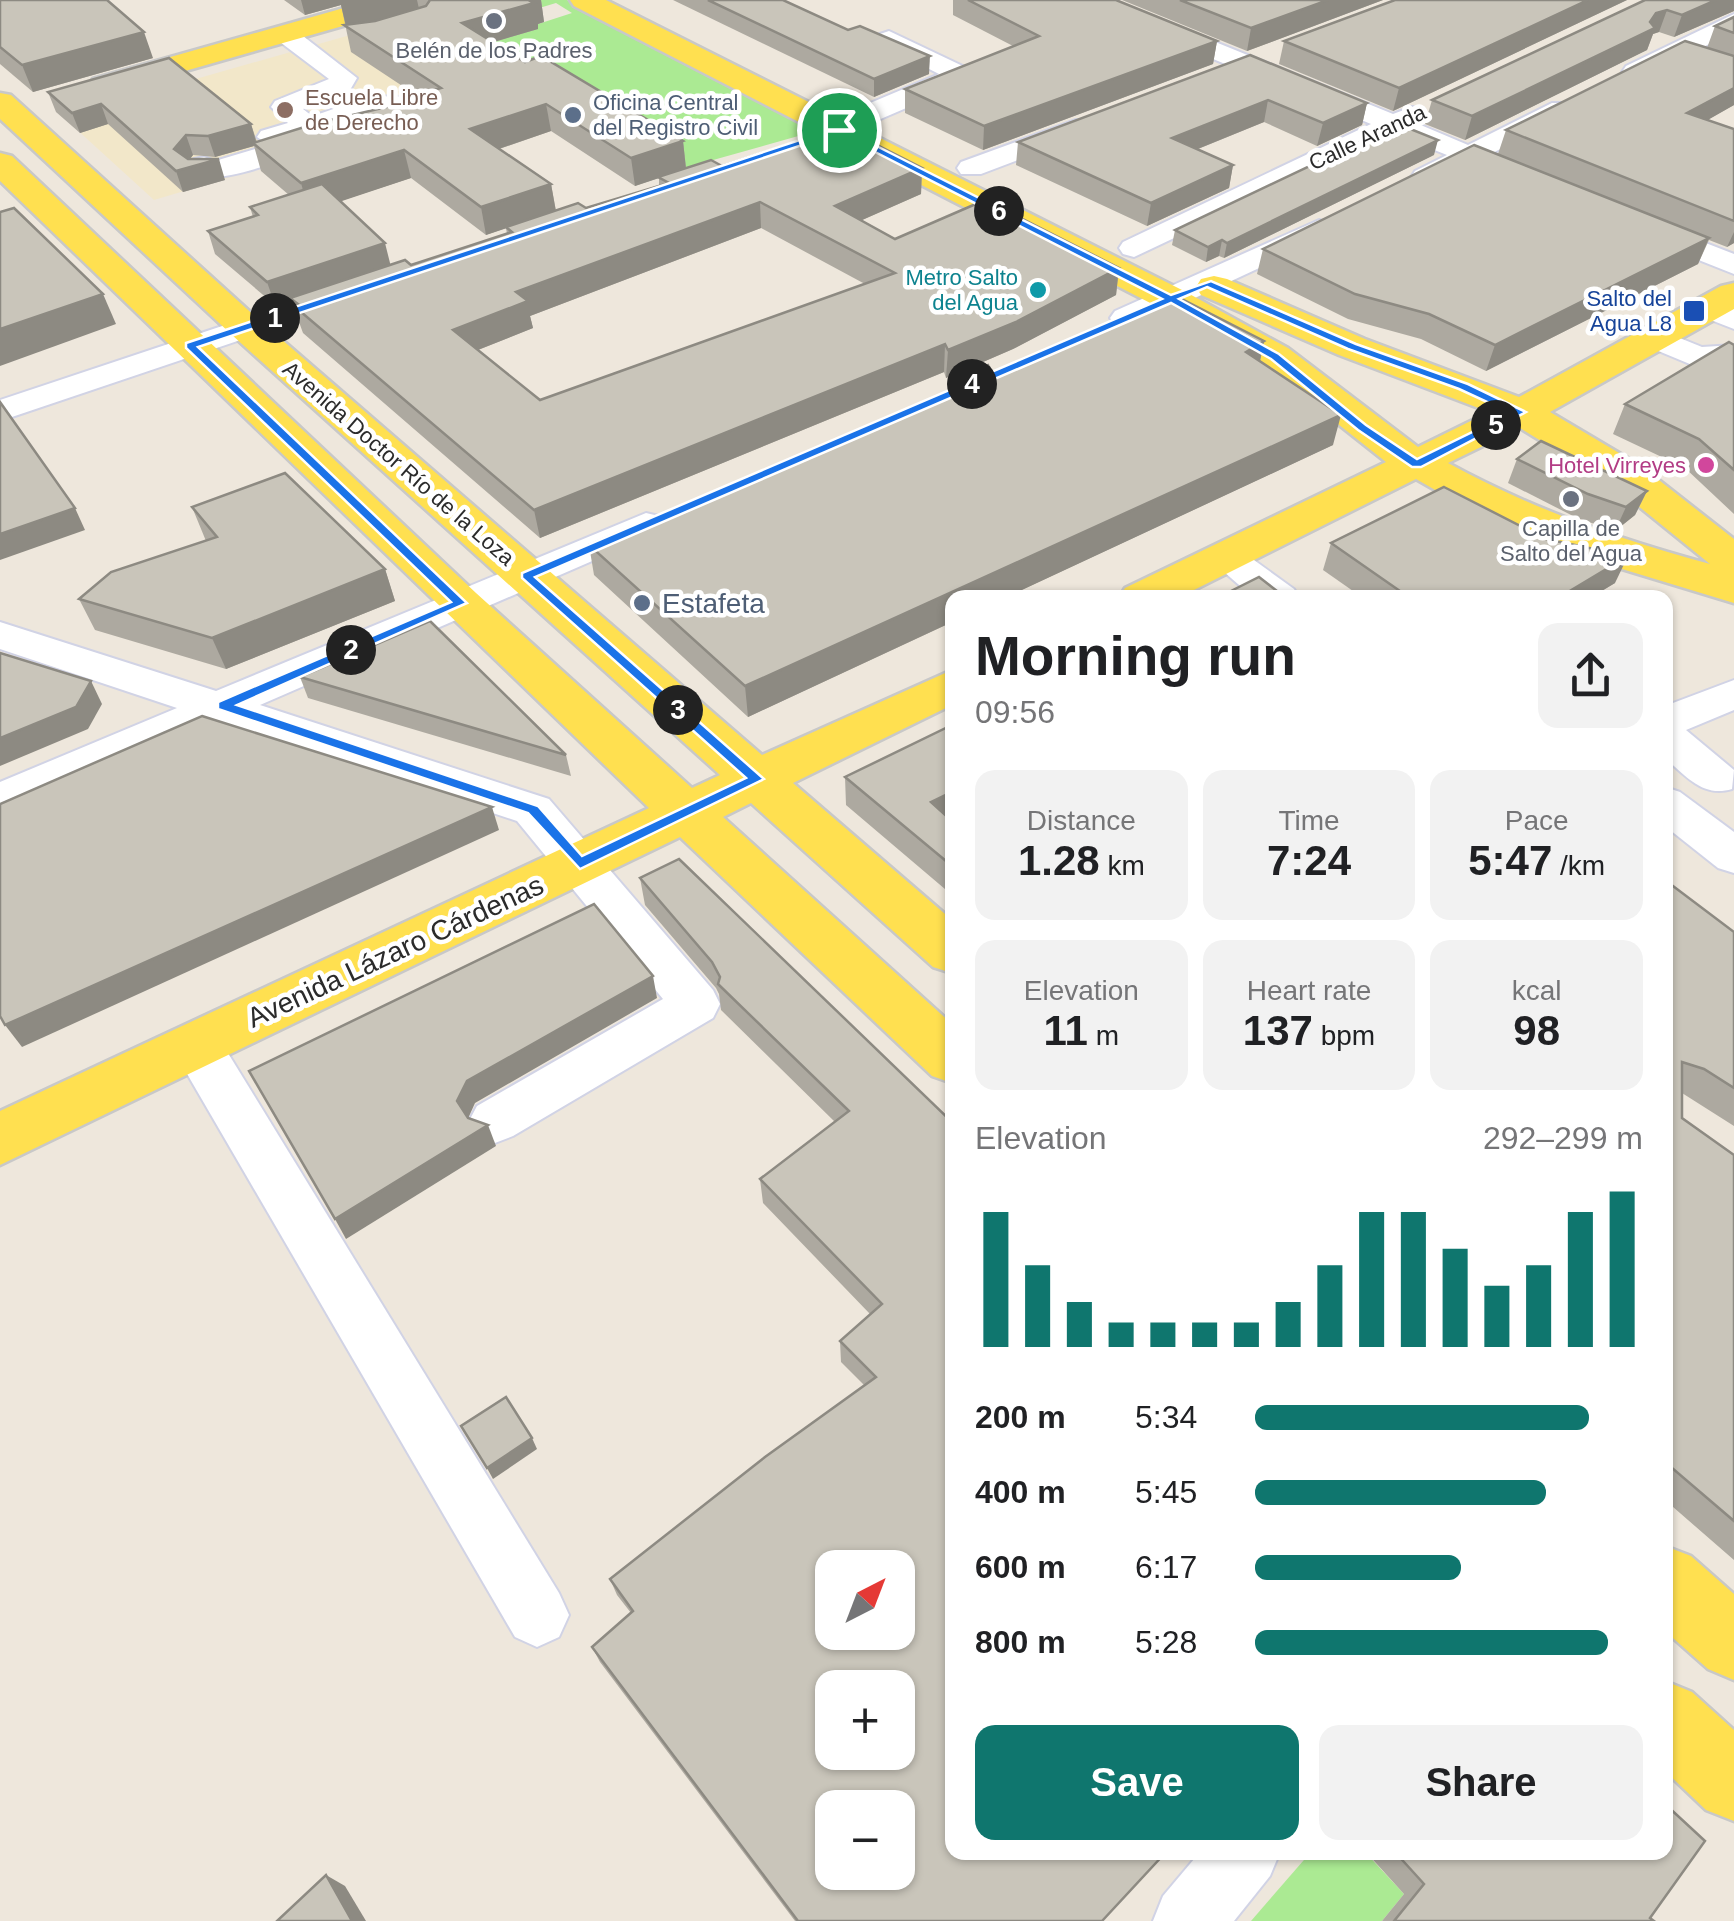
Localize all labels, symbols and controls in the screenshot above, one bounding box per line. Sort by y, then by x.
marker: Belén de los Padres [483,10,505,32]
place label: Belén de los Padres [396,38,592,63]
place label: Escuela Libre de Derecho [305,85,438,135]
pin [797,88,882,173]
place label: Oficina Central del Registro Civil [593,90,758,140]
marker: Escuela Libre de Derecho [274,99,296,121]
street label: Calle Aranda [1305,99,1430,175]
icon: arrive [812,103,867,158]
marker: Oficina Central del Registro Civil [562,104,584,126]
pin: 6 [974,186,1024,236]
text: 6 [991,195,1007,226]
place label: Metro Salto del Agua [906,265,1019,315]
marker: Metro Salto del Agua [1027,279,1049,301]
place label: Salto del Agua L8 [1586,286,1672,336]
pin: 1 [250,293,300,343]
marker: Salto del Agua L8 [1681,298,1707,324]
text: 1 [267,302,283,333]
street label: Avenida Doctor Río de la Loza [278,356,520,571]
pin: 4 [947,359,997,409]
text: 4 [964,368,980,399]
pin: 5 [1471,400,1521,450]
text: 5 [1488,409,1504,440]
place label: Hotel Virreyes [1548,453,1686,478]
marker: Hotel Virreyes [1695,454,1717,476]
marker: Capilla de Salto del Agua [1560,488,1582,510]
place label: Capilla de Salto del Agua [1500,516,1643,566]
place label: Estafeta [662,588,765,619]
marker: Estafeta [631,592,653,614]
button: share [1538,623,1643,728]
pin: 2 [326,625,376,675]
text: Morning run [975,625,1296,687]
text: 2 [343,634,359,665]
pin: 3 [653,685,703,735]
text: 3 [670,694,686,725]
text: 09:56 [975,694,1055,730]
text: Distance [1027,805,1136,836]
text: Time [1278,805,1340,836]
text: Pace [1505,805,1569,836]
text: 1.28 [1018,837,1100,884]
text: 7:24 [1267,837,1351,884]
text: 5:47 [1468,837,1552,884]
text: km [1100,850,1145,881]
text: /km [1552,850,1605,881]
street label: Avenida Lázaro Cárdenas [242,869,548,1034]
text: Elevation [1024,975,1139,1006]
text: Heart rate [1247,975,1371,1006]
text: kcal [1512,975,1562,1006]
text: 11 [1044,1007,1088,1054]
text: 137 [1243,1007,1313,1054]
text: 98 [1513,1007,1560,1054]
text: m [1088,1020,1119,1051]
text: bpm [1313,1020,1375,1051]
text: Elevation [975,1120,1107,1156]
text: 292–299 m [1483,1120,1643,1156]
text: 200 m [975,1399,1066,1435]
text: 5:34 [1135,1399,1197,1435]
text: 400 m [975,1474,1066,1510]
text: 5:45 [1135,1474,1197,1510]
text: 600 m [975,1549,1066,1585]
text: 6:17 [1135,1549,1197,1585]
north arrow [815,1550,915,1650]
map controls [815,1550,915,1890]
text: 800 m [975,1624,1066,1660]
text: 5:28 [1135,1624,1197,1660]
button: + [815,1670,915,1770]
button: Save [975,1725,1299,1840]
button: Share [1319,1725,1643,1840]
button: − [815,1790,915,1890]

